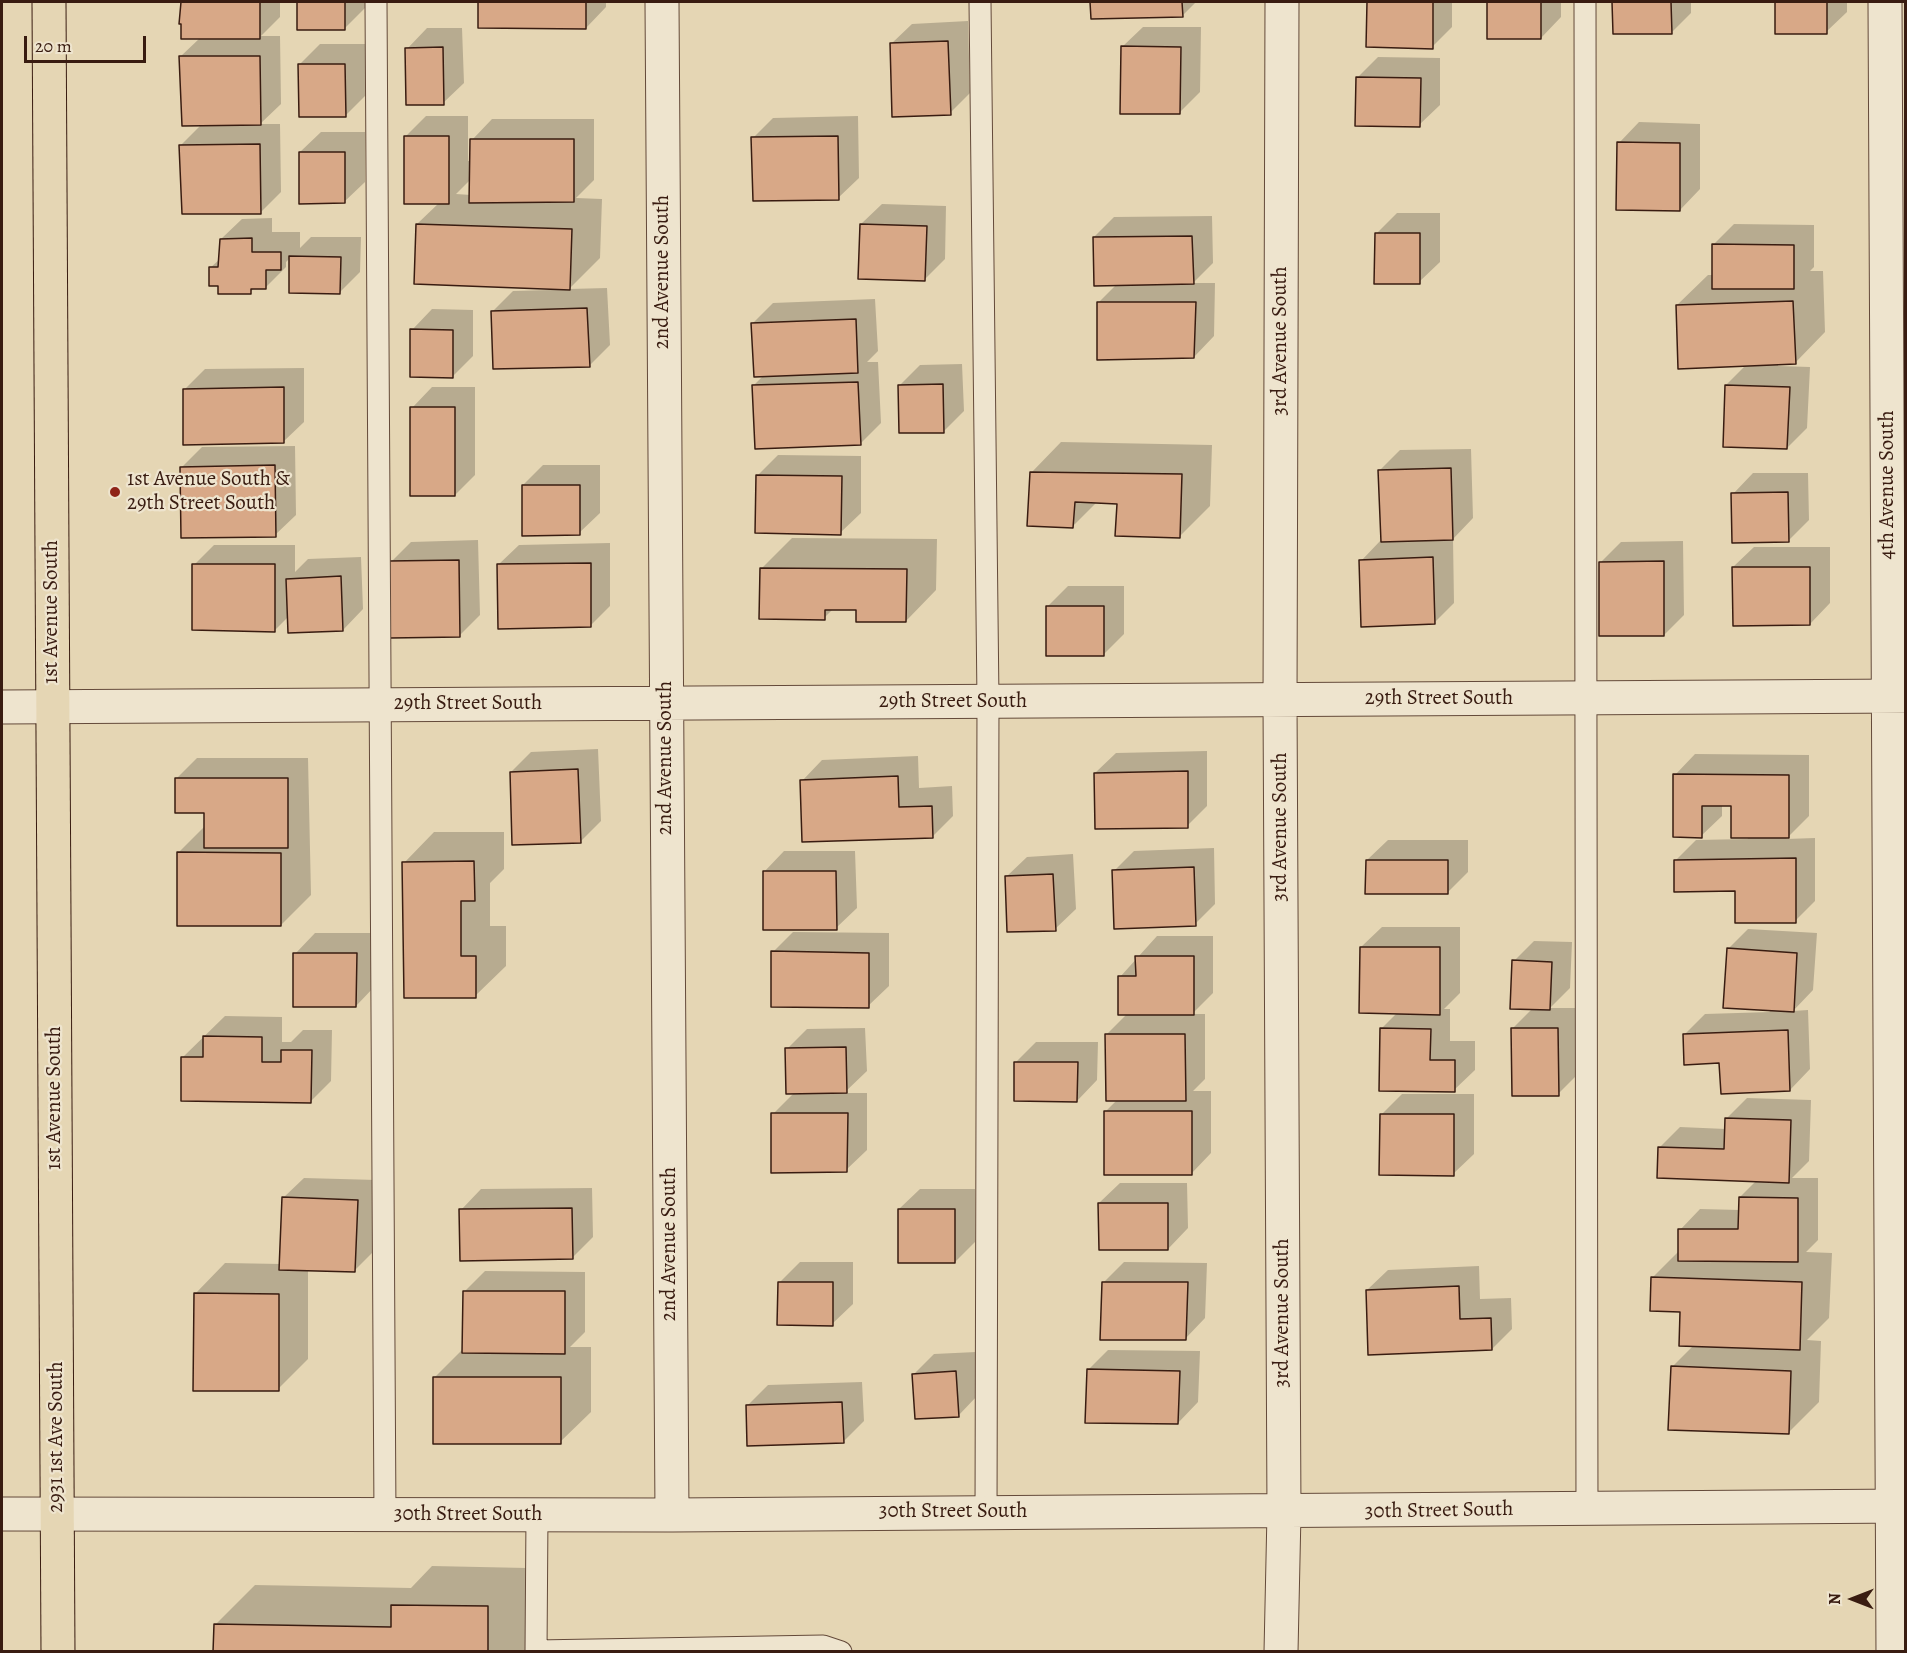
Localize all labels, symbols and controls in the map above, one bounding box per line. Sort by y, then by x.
scale bar [27,24,148,62]
text: 20 m [35,34,72,58]
street label: 2nd Avenue South [650,195,676,349]
street label: 3rd Avenue South [1268,266,1294,416]
street label: 4th Avenue South [1875,410,1901,560]
place label: 1st Avenue South & 29th Street South [127,467,290,517]
marker: 1st Avenue South & 29th Street South [108,485,122,499]
street label: 1st Avenue South [39,540,65,684]
street label: 2nd Avenue South [653,681,679,835]
street label: 29th Street South [1365,686,1513,712]
street label: 29th Street South [879,689,1027,715]
street label: 29th Street South [394,691,542,717]
street label: 3rd Avenue South [1268,752,1294,902]
street label: 1st Avenue South [42,1026,68,1170]
street label: 2nd Avenue South [657,1167,683,1321]
street label: 3rd Avenue South [1270,1238,1296,1388]
street label: 2931 1st Ave South [44,1361,70,1513]
street label: 30th Street South [1364,1497,1514,1525]
street label: 30th Street South [879,1499,1027,1525]
street label: 30th Street South [394,1502,542,1528]
north arrow [1823,1569,1883,1629]
text: N [1824,1593,1846,1605]

